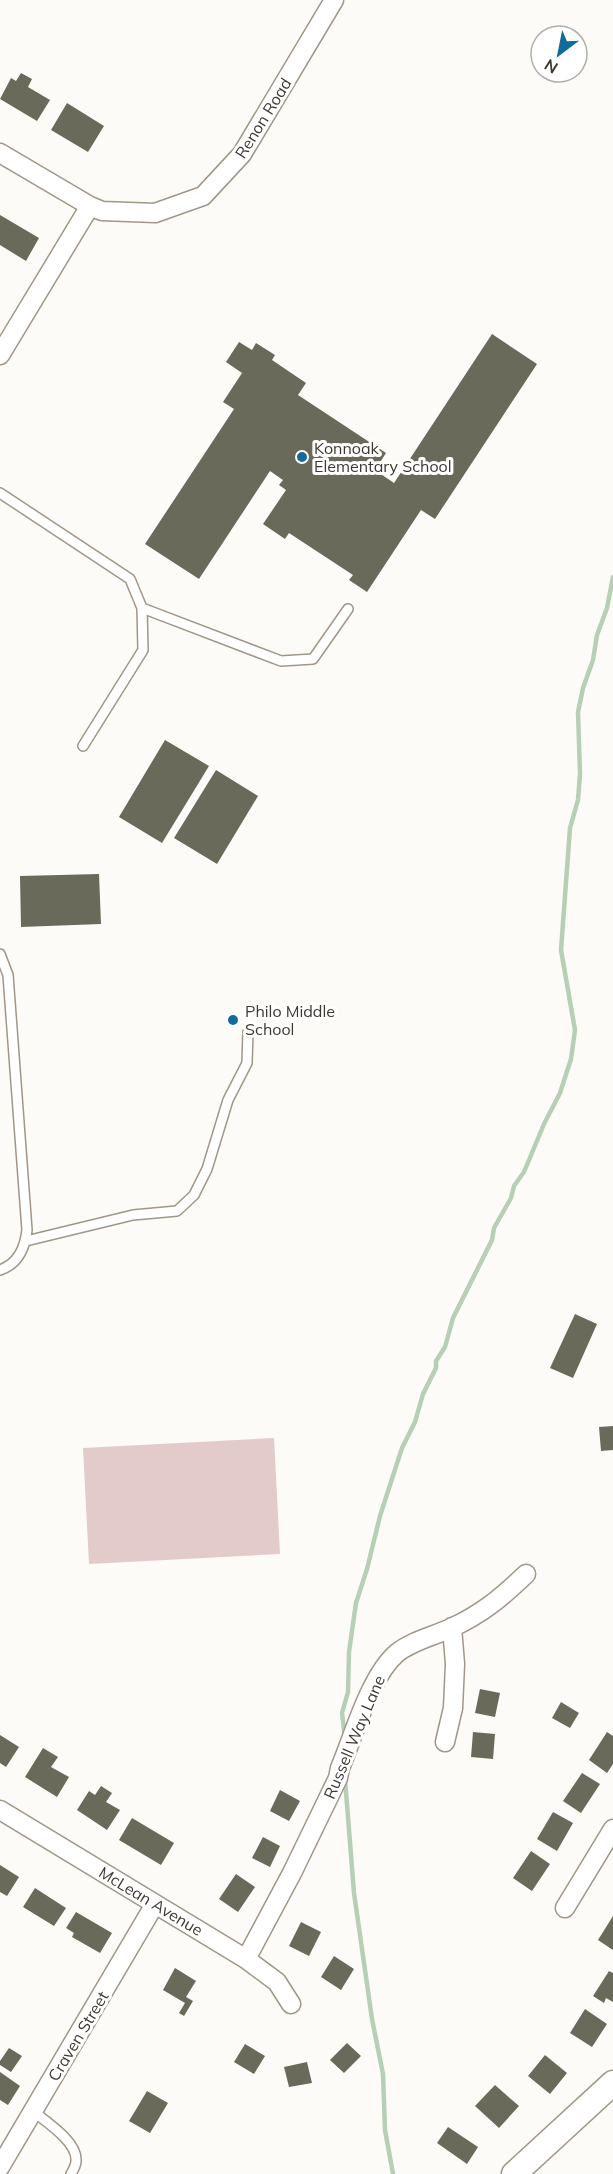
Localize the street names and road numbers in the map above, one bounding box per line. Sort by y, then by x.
street label: Renon Road [230,74,296,162]
street label: Russell Way Lane [319,1672,389,1802]
street label: McLean Avenue [95,1862,207,1940]
street label: Craven Street [43,1987,113,2084]

